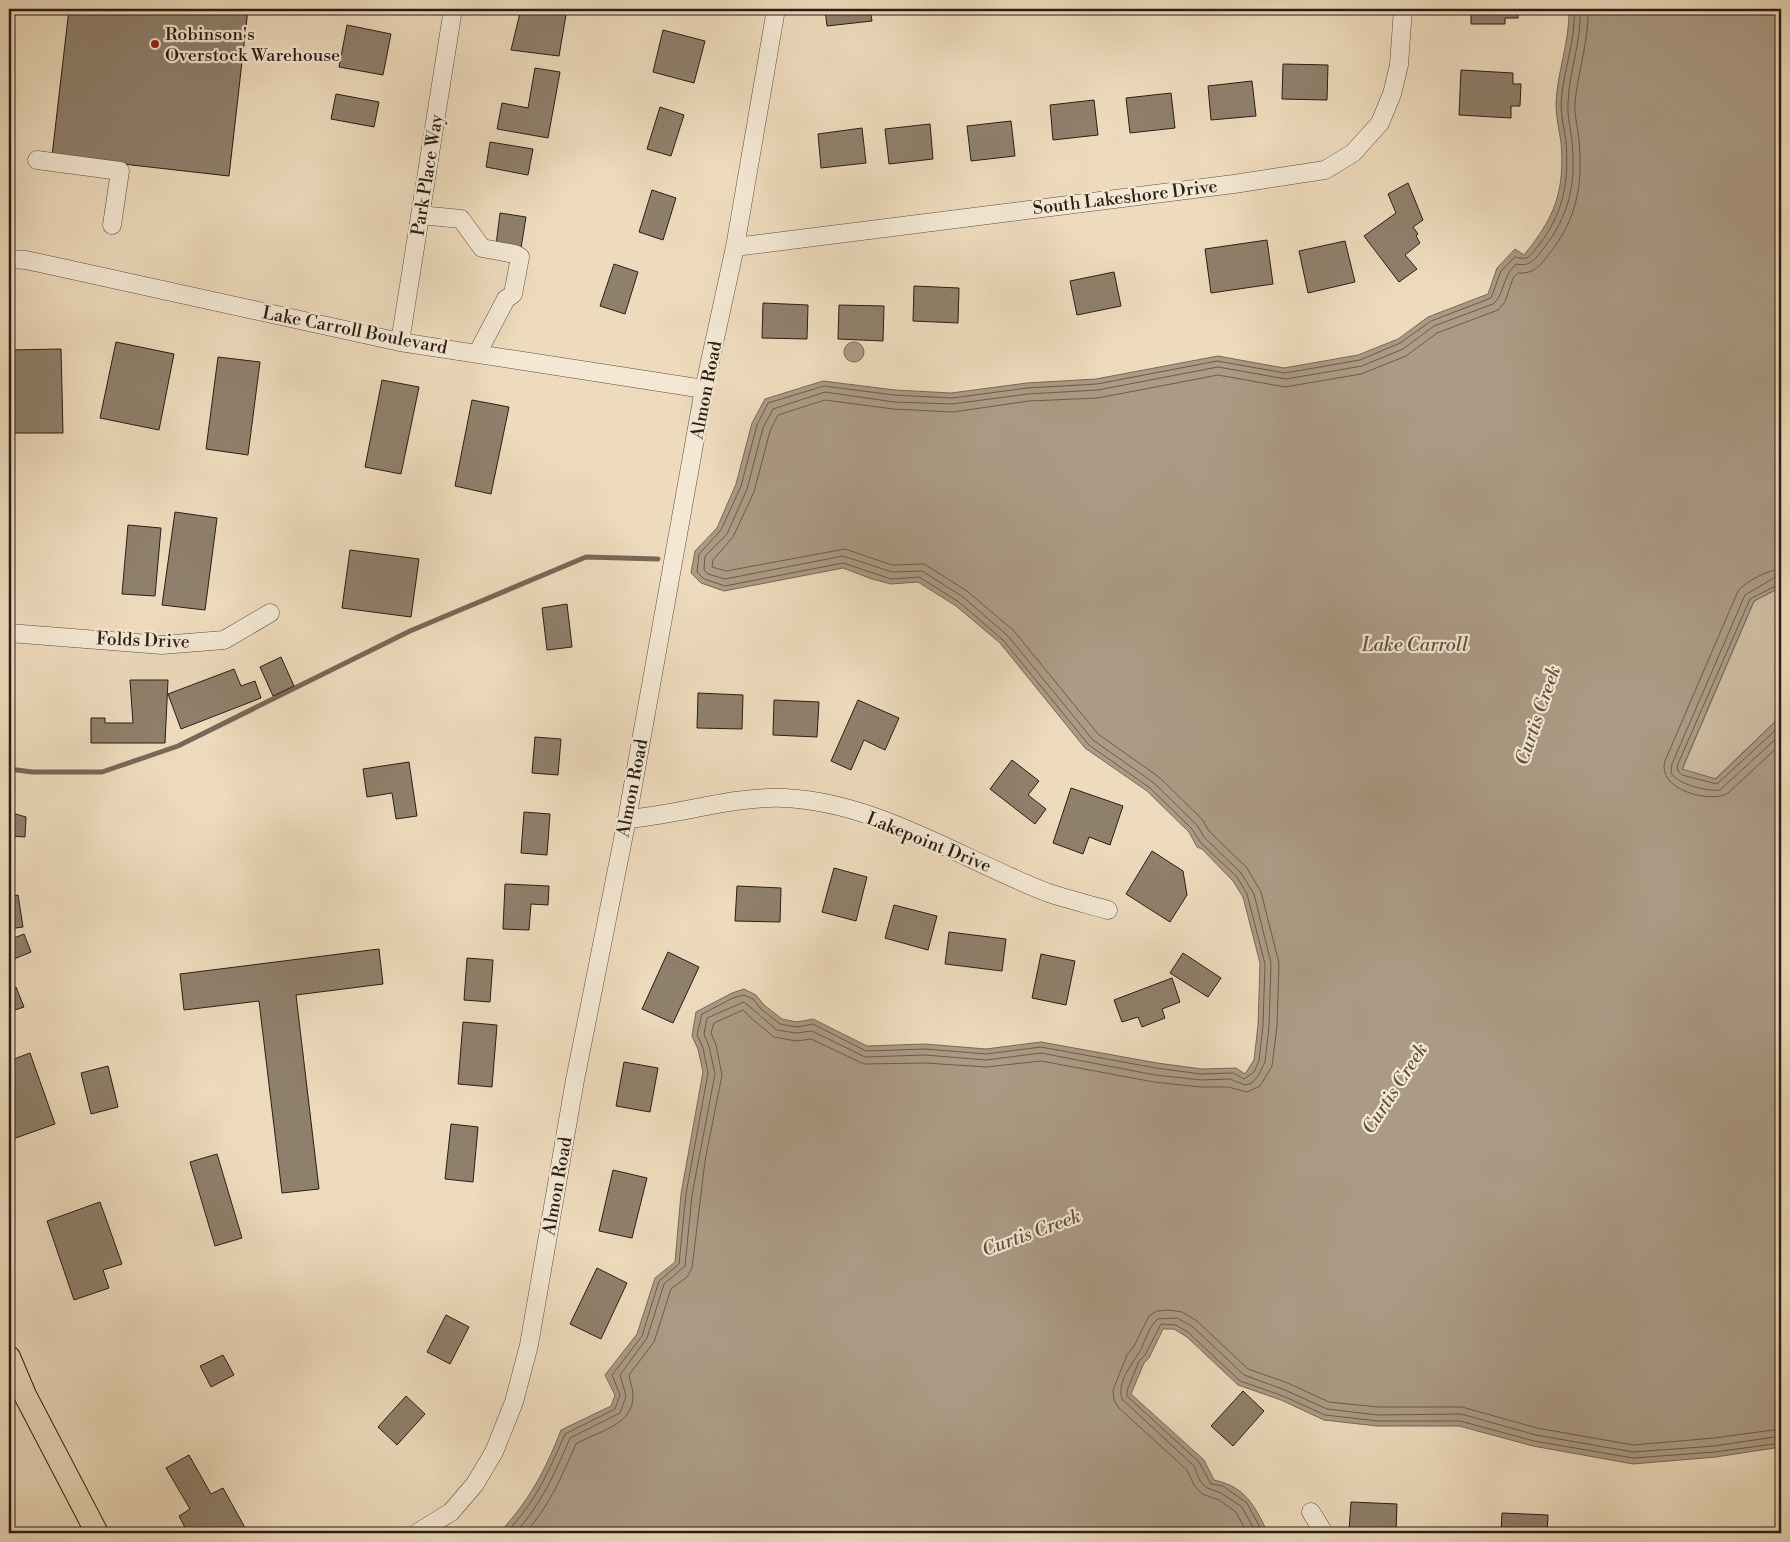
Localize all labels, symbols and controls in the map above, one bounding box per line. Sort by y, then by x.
place label: Robinson's Overstock Warehouse [165,23,340,67]
marker: Robinson's Overstock Warehouse [149,38,161,50]
street label: Park Place Way [407,112,448,237]
street label: South Lakeshore Drive [1031,175,1219,220]
street label: Lake Carroll Boulevard [260,301,450,360]
street label: Almon Road [685,338,727,442]
street label: Folds Drive [96,627,190,654]
water label: Lake Carroll [1361,633,1468,657]
water label: Curtis Creek [1510,662,1566,768]
street label: Almon Road [611,736,653,840]
street label: Lakepoint Drive [863,807,995,878]
water label: Curtis Creek [1357,1038,1433,1139]
street label: Almon Road [537,1134,578,1238]
water label: Curtis Creek [978,1204,1084,1262]

